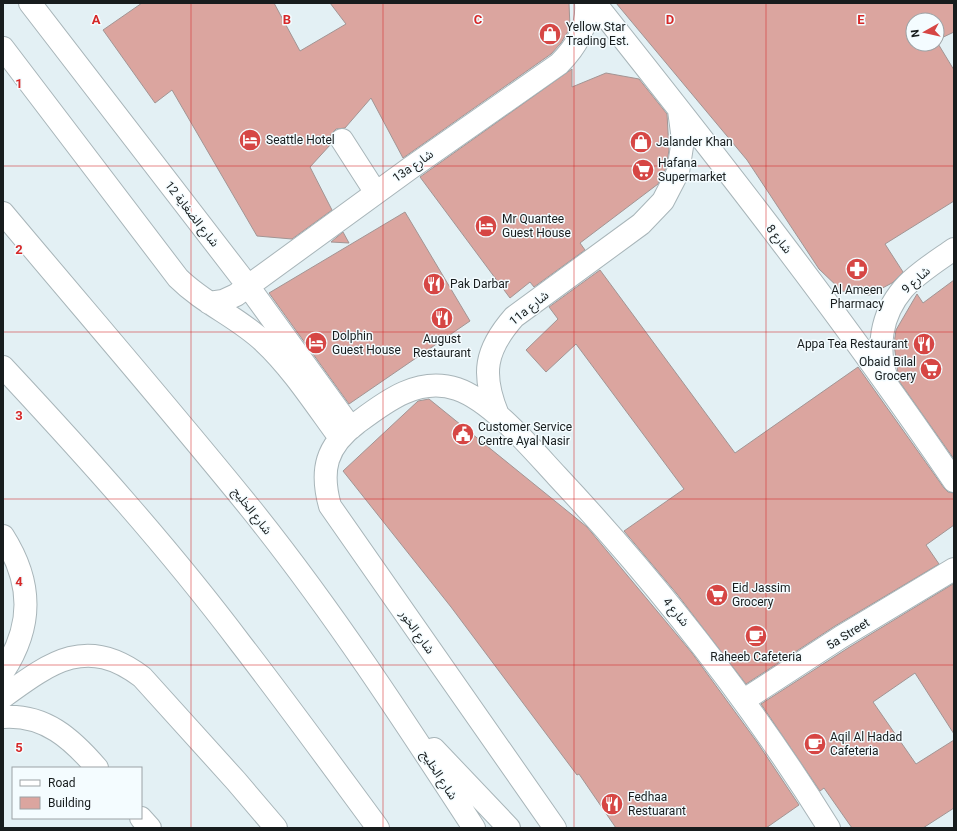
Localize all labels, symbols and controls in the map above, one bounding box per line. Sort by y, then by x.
text: A [92,12,101,27]
text: B [283,12,291,27]
text: C [474,12,483,27]
text: D [666,12,674,27]
text: E [857,12,865,27]
north arrow [905,12,945,52]
place label: Yellow Star Trading Est. [566,20,629,48]
shop icon: Yellow Star Trading Est. [537,21,563,47]
text: N [909,28,923,38]
text: 1 [15,76,23,91]
hotel icon: Seattle Hotel [237,127,263,153]
shop icon: Jalander Khan [628,129,654,155]
place label: Seattle Hotel [266,133,335,147]
place label: Jalander Khan [656,135,733,149]
street label: 13a شارع [390,147,437,187]
place label: Hafana Supermarket [658,156,726,184]
supermarket icon: Hafana Supermarket [630,157,656,183]
street label: 12 شارع الضغاية [160,178,222,251]
place label: Mr Quantee Guest House [502,212,571,240]
hotel icon: Mr Quantee Guest House [473,213,499,239]
street label: شارع 8 [762,222,795,258]
text: 2 [15,242,23,257]
pharmacy icon: Al Ameen Pharmacy [844,256,870,282]
street label: شارع 9 [899,264,934,298]
restaurant icon: Pak Darbar [421,271,447,297]
place label: Pak Darbar [450,277,509,291]
place label: Al Ameen Pharmacy [830,283,884,311]
street label: 11a شارع [507,288,553,330]
restaurant icon: August Restaurant [429,305,455,331]
place label: Dolphin Guest House [332,329,401,357]
hotel icon: Dolphin Guest House [303,330,329,356]
restaurant icon: Appa Tea Restaurant [911,331,937,357]
place label: August Restaurant [413,332,471,360]
place label: Appa Tea Restaurant [797,337,908,351]
place label: Obaid Bilal Grocery [859,355,916,383]
supermarket icon: Obaid Bilal Grocery [918,356,944,382]
text: 3 [15,408,23,423]
place label: Customer Service Centre Ayal Nasir [478,420,572,448]
public building icon: Customer Service Centre Ayal Nasir [450,421,476,447]
street label: شارع الخليج [228,485,275,539]
text: 4 [15,574,23,589]
place label: Eid Jassim Grocery [732,581,790,609]
supermarket icon: Eid Jassim Grocery [704,582,730,608]
street label: شارع 4 [659,595,692,631]
street label: شارع الخور [395,607,437,658]
street label: 5a Street [824,615,872,653]
cafe icon: Raheeb Cafeteria [743,623,769,649]
place label: Raheeb Cafeteria [710,650,802,664]
place label: Aqil Al Hadad Cafeteria [830,730,902,758]
cafe icon: Aqil Al Hadad Cafeteria [802,731,828,757]
text: 5 [15,740,23,755]
street label: شارع الخليج [416,748,460,803]
legend [12,767,142,819]
text: Road [48,776,76,790]
place label: Fedhaa Restuarant [628,790,686,818]
restaurant icon: Fedhaa Restuarant [599,791,625,817]
text: Building [48,796,91,810]

